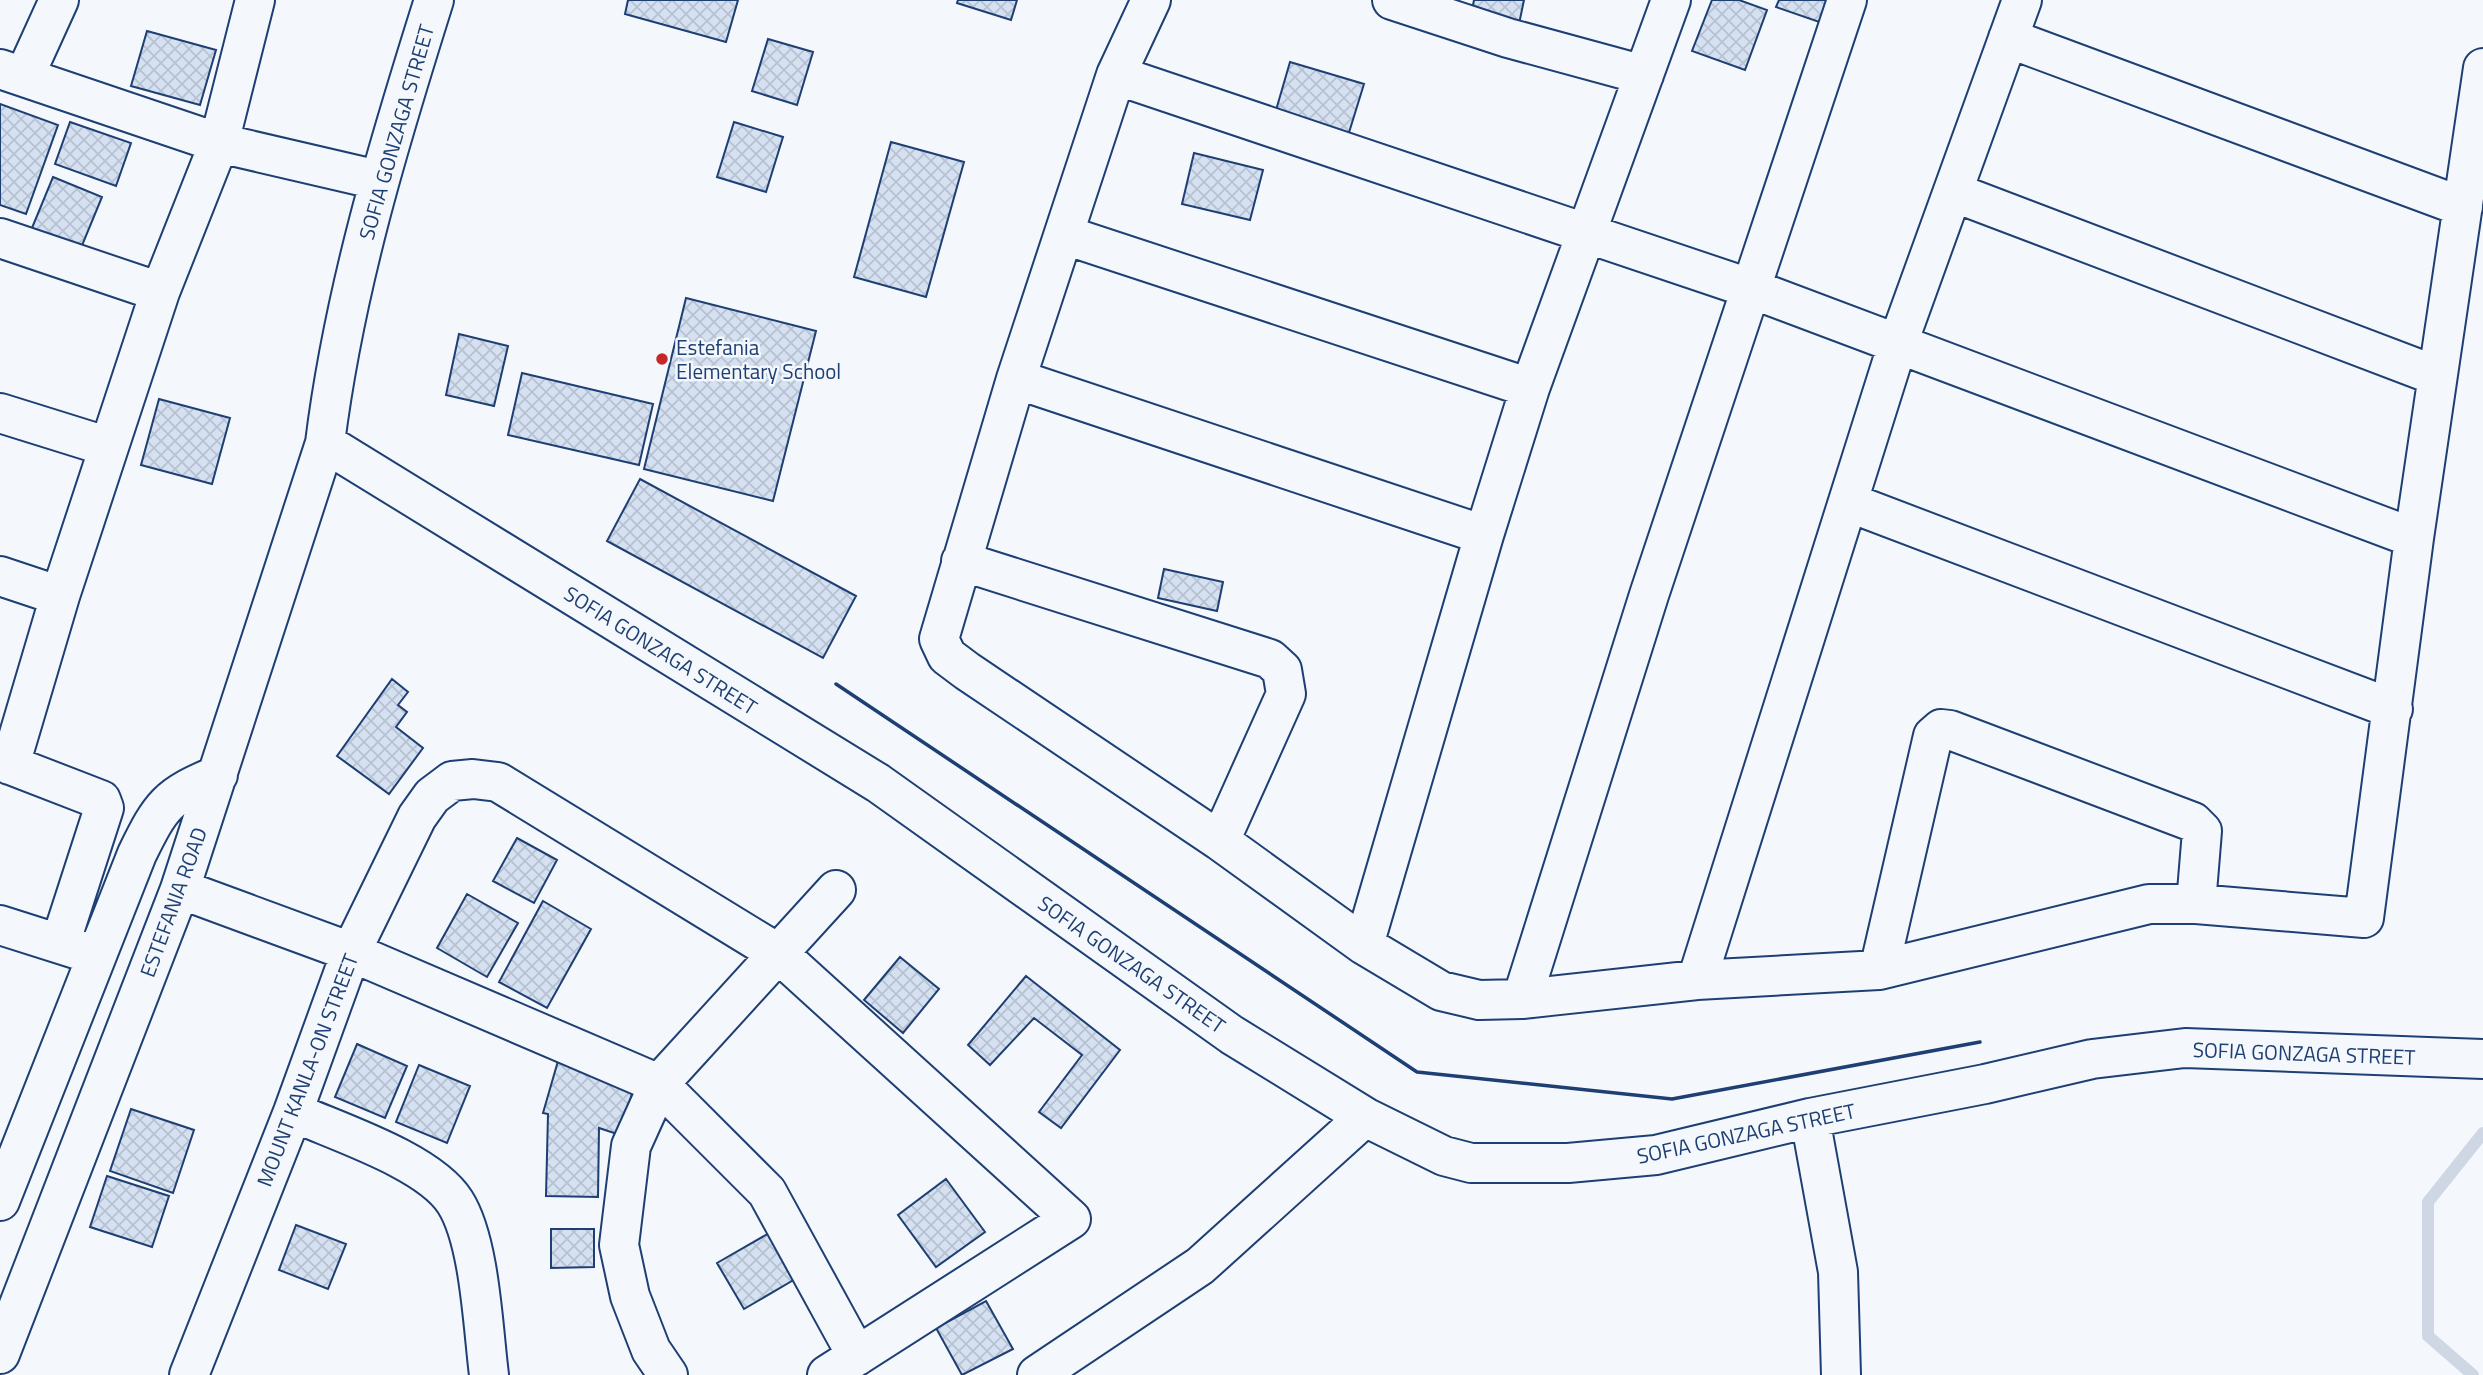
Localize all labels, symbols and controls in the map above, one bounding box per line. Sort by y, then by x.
street label: SOFIA GONZAGA STREET [350,20,442,244]
place label: Estefania Elementary School [676,331,841,387]
marker: Estefania Elementary School [654,351,670,367]
street label: SOFIA GONZAGA STREET [558,577,764,723]
street label: ESTEFANIA ROAD [131,823,215,981]
street label: SOFIA GONZAGA STREET [1032,887,1232,1041]
street label: MOUNT KANLA-ON STREET [248,949,366,1191]
street label: SOFIA GONZAGA STREET [2192,1033,2416,1073]
street label: SOFIA GONZAGA STREET [1634,1094,1858,1172]

